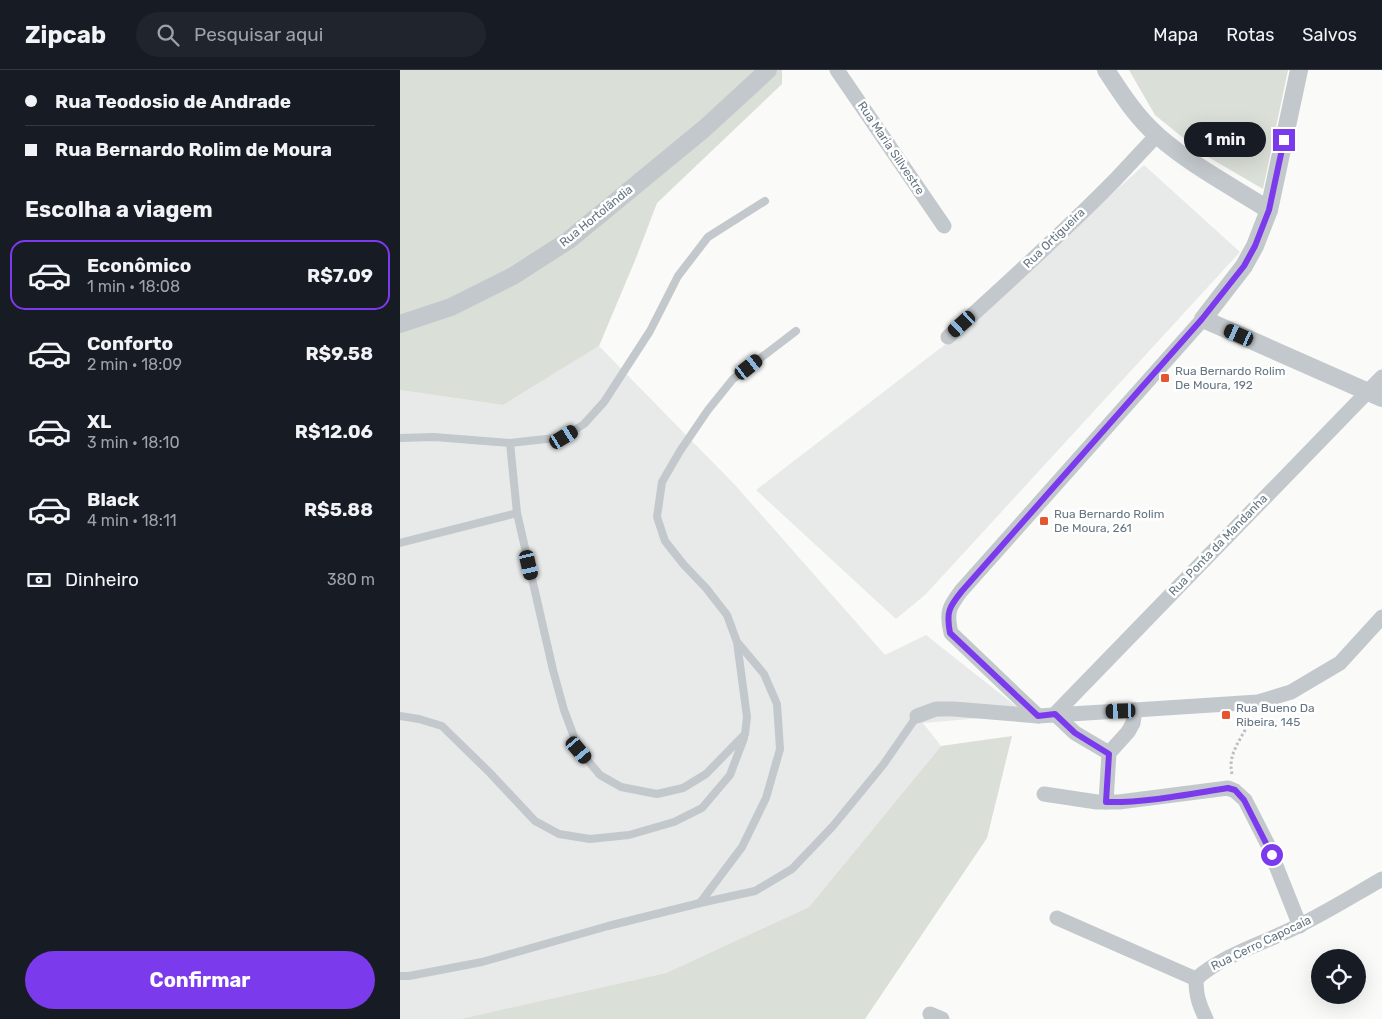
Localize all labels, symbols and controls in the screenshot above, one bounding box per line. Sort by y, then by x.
search box [136,12,486,57]
text: Zipcab [25,21,106,49]
icon: search [154,21,182,49]
text: Pesquisar aqui [194,23,323,46]
text: Mapa [1153,24,1198,46]
text: Rotas [1226,24,1274,46]
text: Salvos [1302,24,1357,46]
text: Rua Teodosio de Andrade [55,90,291,113]
street label: Rua Maria Sillvestre [855,99,927,197]
callout: 1 min [1184,122,1266,158]
route end [1273,129,1295,151]
text: 1 min [1205,130,1245,149]
text: Rua Bernardo Rolim de Moura [55,138,332,161]
street label: Rua Hortolãndia [557,182,635,250]
text: Escolha a viagem [25,196,213,223]
street label: Rua Ortigueira [1020,205,1088,271]
icon: car [27,253,72,298]
text: Econômico [87,254,191,277]
text: R$7.09 [307,264,373,287]
text: 1 min · 18:08 [87,277,180,296]
car [945,308,978,340]
car [1222,322,1255,348]
icon: car [27,331,72,376]
text: Conforto [87,332,173,355]
text: R$9.58 [305,342,373,365]
car [732,352,765,382]
text: 2 min · 18:09 [87,355,182,374]
place label: Rua Bernardo Rolim De Moura, 192 [1175,364,1285,392]
marker: Rua Bernardo Rolim De Moura, 192 [1159,372,1171,384]
icon: car [27,409,72,454]
text: XL [87,410,111,433]
text: R$12.06 [295,420,373,443]
car [547,423,580,451]
text: 3 min · 18:10 [87,433,180,452]
icon: car [27,487,72,532]
text: Black [87,488,139,511]
street label: Rua Ponta da Mandanha [1166,491,1270,599]
text: R$5.88 [304,498,373,521]
place label: Rua Bernardo Rolim De Moura, 261 [1054,507,1164,535]
text: 4 min · 18:11 [87,511,177,530]
marker: Rua Bernardo Rolim De Moura, 261 [1038,515,1050,527]
car [518,549,539,581]
icon: cash [25,566,53,594]
text: Dinheiro [65,568,139,591]
text: 380 m [327,570,375,589]
place label: Rua Bueno Da Ribeira, 145 [1236,701,1315,729]
car [1105,703,1136,719]
marker: Rua Bueno Da Ribeira, 145 [1220,709,1232,721]
car [563,734,594,766]
route start [1261,844,1283,866]
street label: Rua Cerro Capocaia [1209,913,1313,973]
map controls [1311,949,1366,1004]
button: locate [1311,949,1366,1004]
button: Confirmar [25,951,375,1009]

